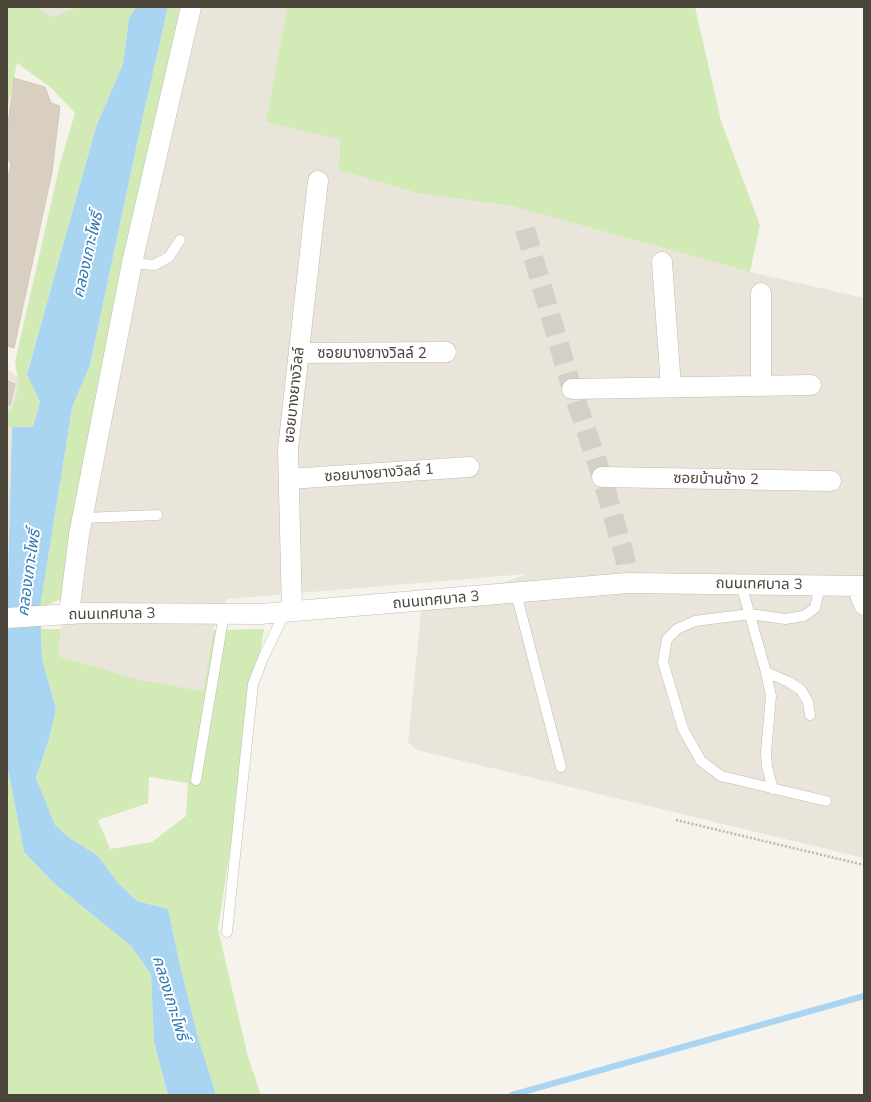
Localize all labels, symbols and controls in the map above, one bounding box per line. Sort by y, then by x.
water label: คลองเกาะโพธิ์ [69,210,107,300]
street label: ซอยบางยางวิลล์ 2 [317,344,427,362]
street label: ซอยบางยางวิลล์ [280,346,308,444]
street label: ซอยบางยางวิลล์ 1 [324,460,434,486]
street label: ซอยบ้านช้าง 2 [673,469,759,489]
water label: คลองเกาะโพธิ์ [13,528,45,618]
street label: ถนนเทศบาล 3 [715,574,803,594]
street label: ถนนเทศบาล 3 [392,587,480,613]
street label: ถนนเทศบาล 3 [68,604,156,624]
water label: คลองเกาะโพธิ์ [148,953,192,1043]

